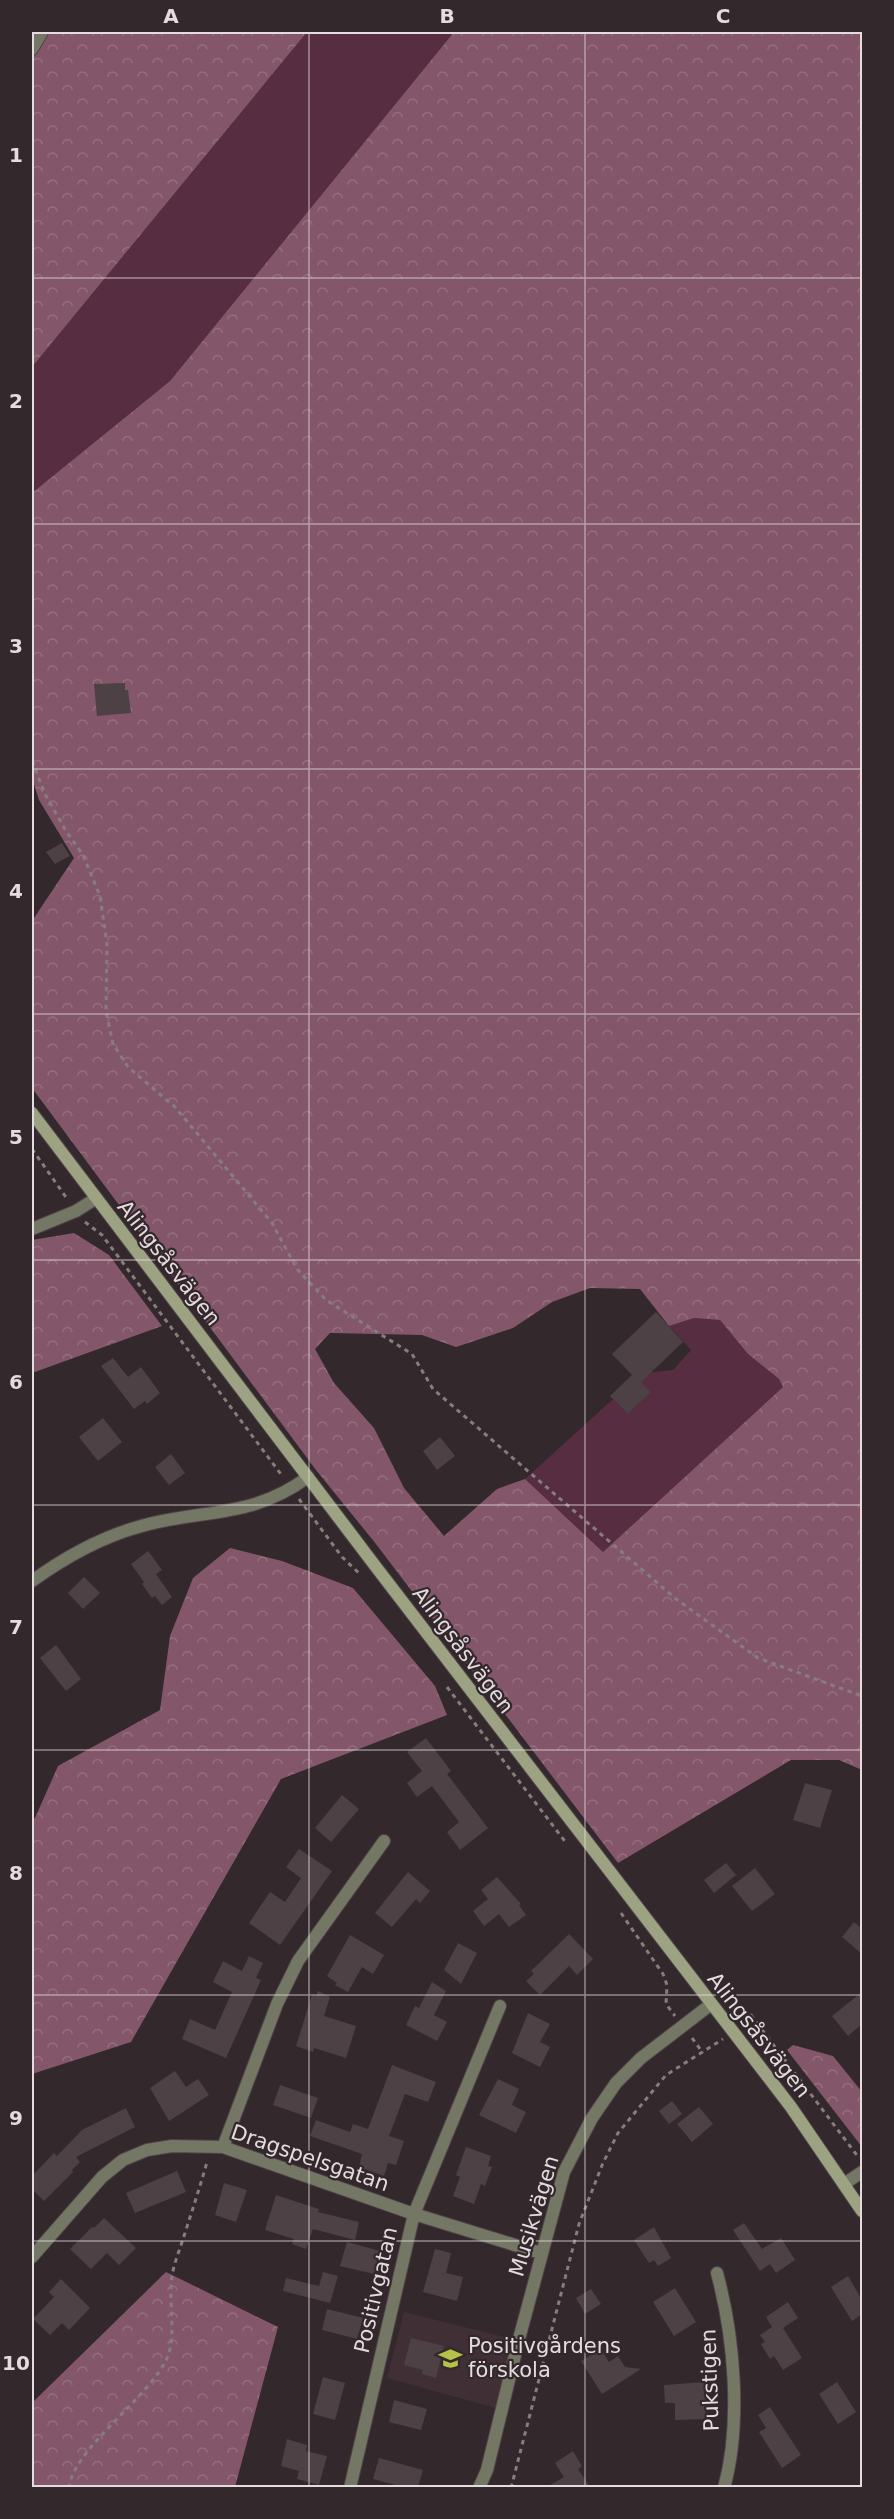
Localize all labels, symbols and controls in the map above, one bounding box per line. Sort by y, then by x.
text: A [163,4,179,28]
text: B [439,4,455,28]
text: C [716,4,730,28]
text: 1 [9,143,23,167]
text: 2 [9,389,23,413]
text: 3 [9,634,23,658]
text: 4 [9,879,23,903]
text: 5 [9,1125,23,1149]
street label: Alingsåsvägen [113,1195,226,1330]
text: 6 [9,1370,23,1394]
street label: Alingsåsvägen [408,1581,519,1718]
text: 7 [9,1615,23,1639]
text: 8 [9,1861,23,1885]
street label: Alingsåsvägen [703,1967,816,2102]
text: 9 [9,2106,23,2130]
street label: Dragspelsgatan [228,2120,392,2196]
street label: Musikvägen [504,2153,564,2279]
street label: Positivgatan [350,2225,402,2355]
street label: Pukstigen [696,2328,724,2432]
place label: Positivgårdens förskola [468,2333,621,2382]
school or university icon: Positivgårdens förskola [437,2345,463,2371]
text: 10 [2,2351,30,2375]

